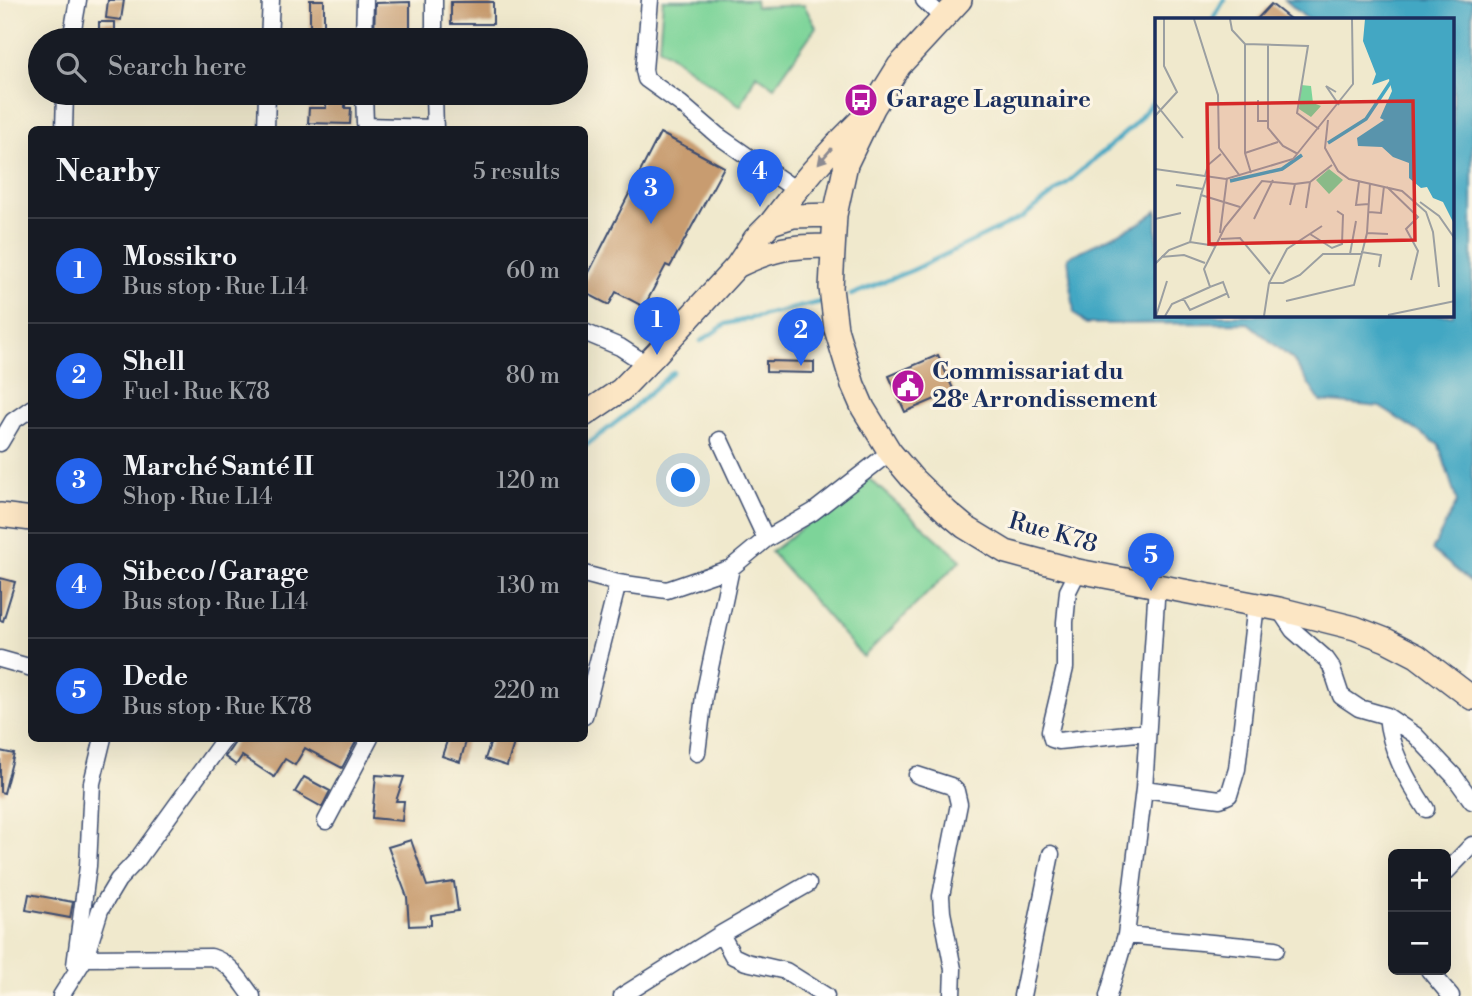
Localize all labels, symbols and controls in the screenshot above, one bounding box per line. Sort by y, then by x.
inset map [1155,18,1454,317]
search box [28,28,588,105]
icon: search [52,48,90,86]
text: Search here [108,51,247,83]
bus stop icon: Garage Lagunaire [842,81,880,119]
place label: Garage Lagunaire [886,85,1091,115]
one-way arrow [818,148,833,165]
pin: 4 [737,149,783,207]
text: Nearby [56,153,160,191]
text: 5 results [473,158,560,186]
pin: 3 [628,166,674,224]
text: Mossikro [123,241,237,273]
text: 1 [73,257,85,285]
text: 60 m [506,257,560,285]
text: Bus stop · Rue L14 [123,273,308,301]
pin: 1 [634,297,680,355]
pin: 2 [778,308,824,366]
text: Shell [123,346,185,378]
place label: Commissariat du 28ᵉ Arrondissement [932,357,1158,415]
text: 2 [72,362,86,390]
text: 80 m [506,362,560,390]
public building icon: Commissariat du 28ᵉ Arrondissement [889,367,927,405]
text: Fuel · Rue K78 [123,378,270,406]
text: Marché Santé II [123,451,314,483]
your location [666,463,700,497]
text: 3 [72,467,86,495]
text: 120 m [496,467,560,495]
text: Shop · Rue L14 [123,483,273,511]
street label: Rue K78 [1005,506,1101,560]
pin: 5 [1128,533,1174,591]
text: Sibeco / Garage [123,556,309,588]
text: 4 [71,572,87,600]
text: 130 m [497,572,560,600]
text: Bus stop · Rue L14 [123,588,308,616]
text: Dede [123,661,188,693]
text: 5 [72,677,86,705]
text: 220 m [494,677,560,705]
text: Bus stop · Rue K78 [123,693,312,721]
map controls [1388,849,1451,975]
button: + [1388,849,1451,912]
button: − [1388,912,1451,975]

